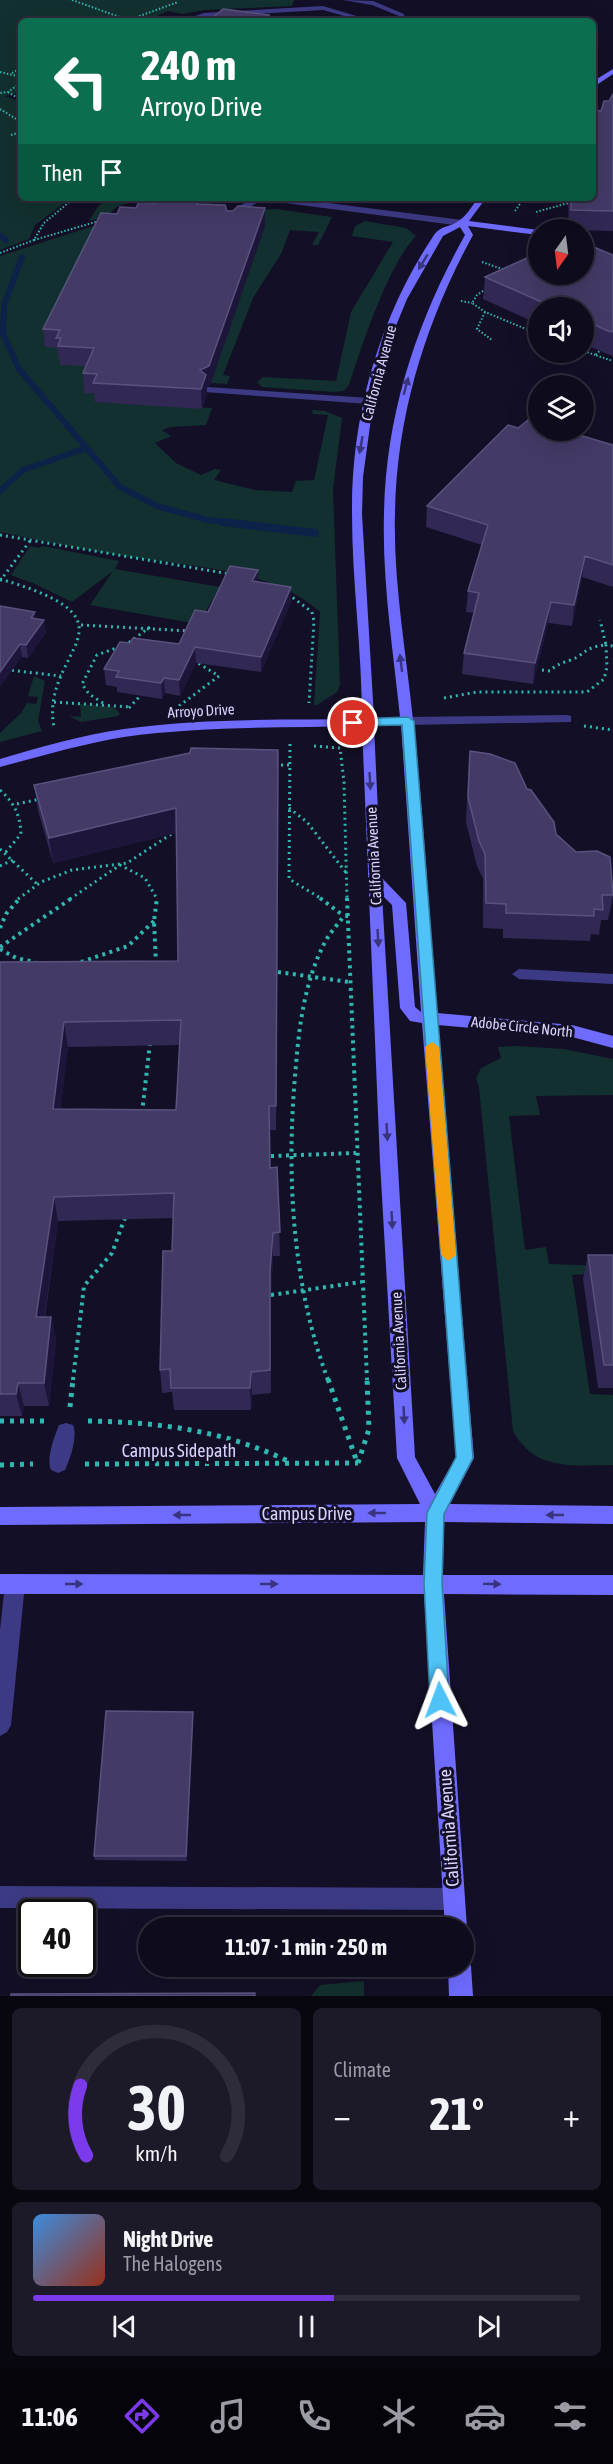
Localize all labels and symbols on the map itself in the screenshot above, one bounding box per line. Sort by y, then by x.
north arrow [528,219,594,285]
one-way arrow [417,254,428,270]
street label: California Avenue [358,323,399,422]
one-way arrow [401,377,411,395]
one-way arrow [356,436,365,455]
one-way arrow [396,653,405,672]
pin [327,697,378,748]
street label: Arroyo Drive [167,700,235,721]
one-way arrow [366,772,375,791]
street label: California Avenue [362,806,385,905]
one-way arrow [373,928,382,947]
street label: Adobe Circle North [470,1013,574,1040]
one-way arrow [382,1123,391,1142]
one-way arrow [387,1210,396,1229]
street label: California Avenue [387,1291,410,1390]
one-way arrow [399,1405,408,1424]
street label: Campus Sidepath [122,1440,236,1461]
street label: Campus Drive [262,1503,352,1524]
one-way arrow [367,1508,386,1518]
one-way arrow [172,1510,191,1520]
one-way arrow [545,1510,564,1520]
one-way arrow [64,1579,83,1589]
one-way arrow [259,1579,278,1589]
one-way arrow [482,1579,501,1589]
position arrow [408,1668,472,1732]
street label: California Avenue [434,1769,463,1887]
speed limit sign: 40 [18,1899,96,1977]

